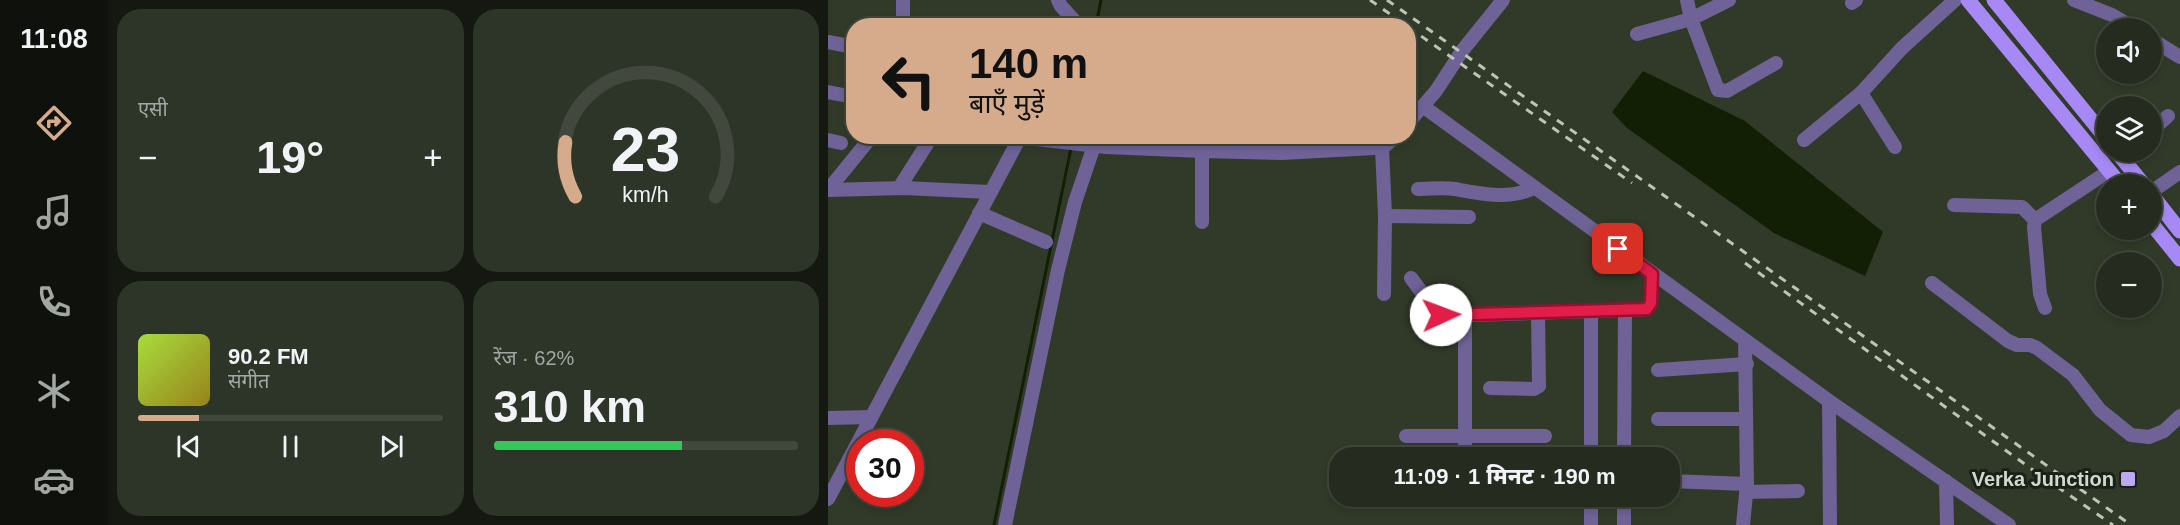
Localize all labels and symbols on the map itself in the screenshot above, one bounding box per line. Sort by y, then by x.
pin [1592,223,1643,274]
position arrow [1409,283,1473,347]
speed limit sign: 30 [846,429,924,507]
place label: Verka Junction [1972,468,2114,490]
marker: Verka Junction [2119,470,2137,488]

